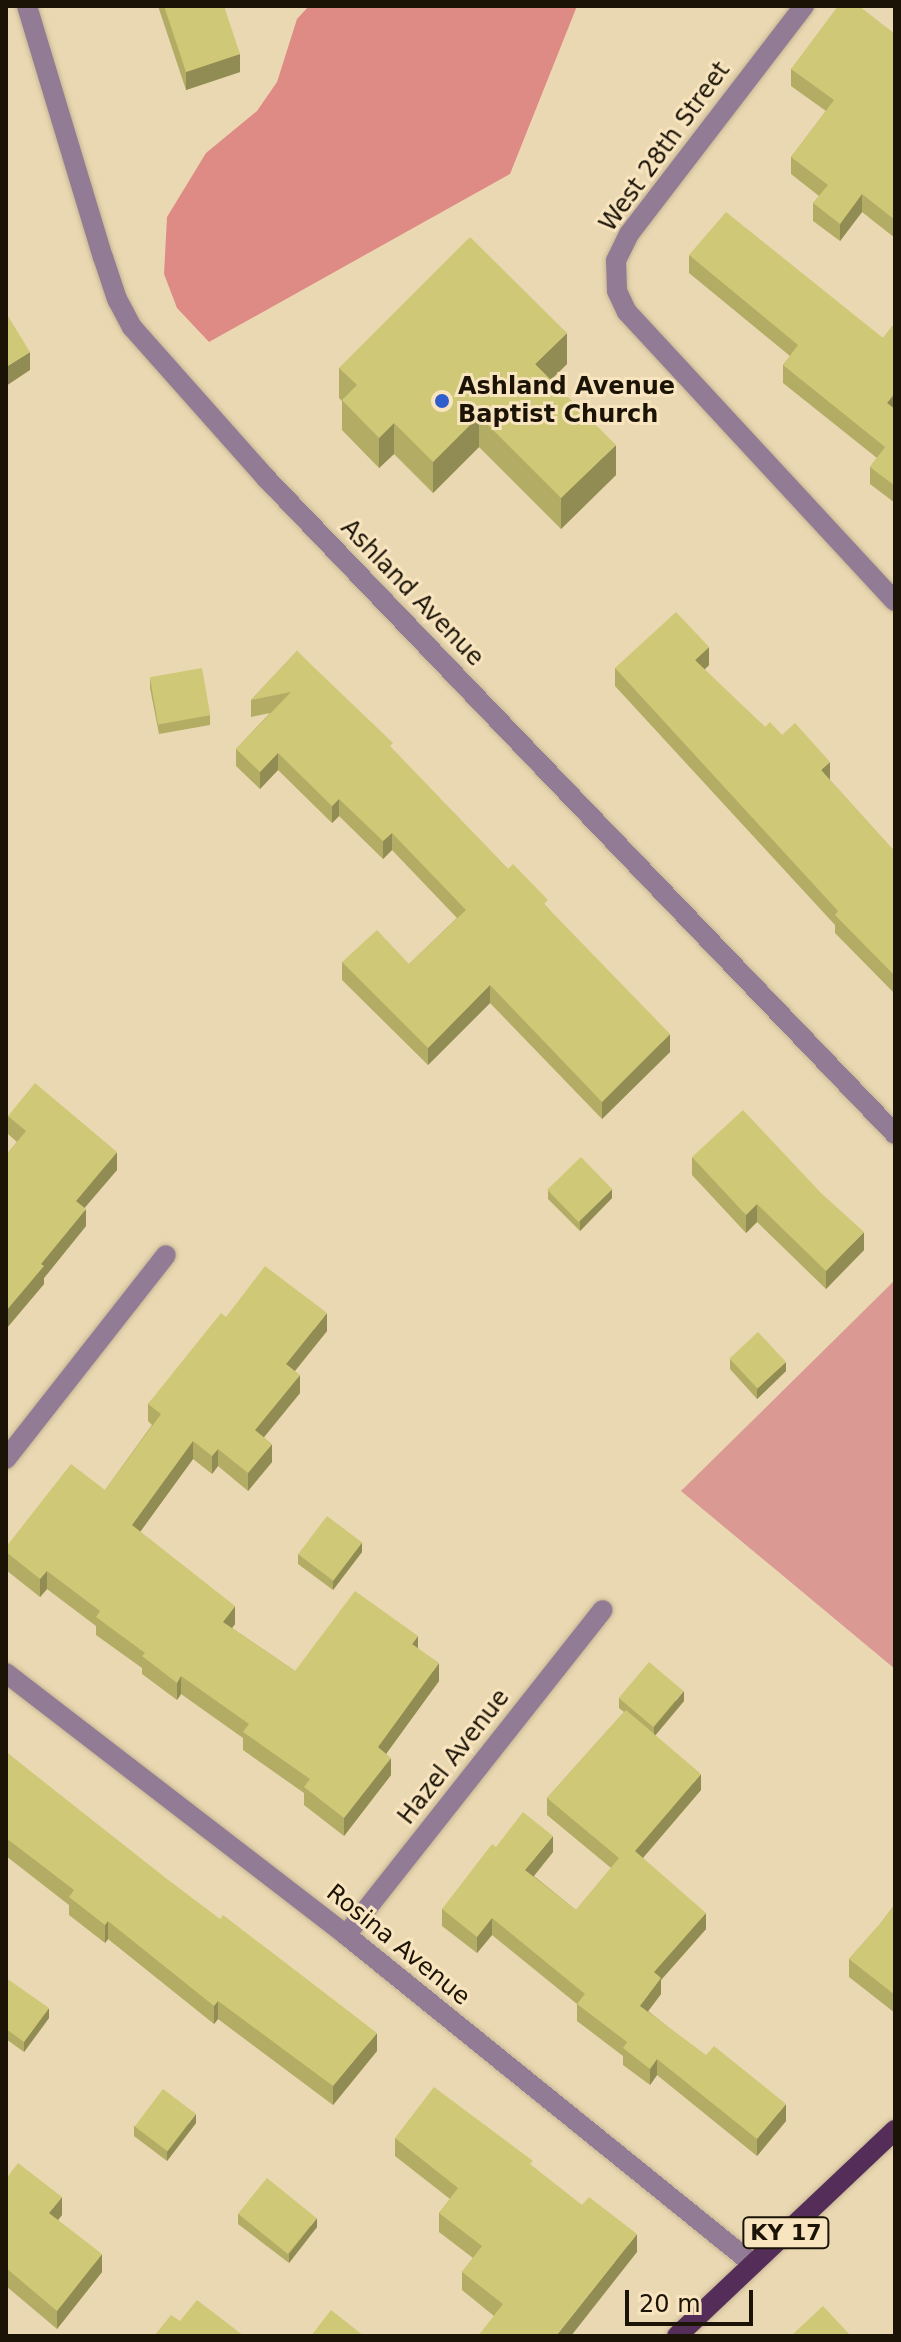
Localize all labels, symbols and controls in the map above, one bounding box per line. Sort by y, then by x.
street label: West 28th Street [594,57,736,237]
place label: Ashland Avenue Baptist Church [458,373,675,429]
marker: Ashland Avenue Baptist Church [433,392,451,410]
street label: Ashland Avenue [335,514,489,672]
street label: Hazel Avenue [392,1684,516,1830]
street label: Rosina Avenue [320,1878,476,2012]
road number: KY 17 [742,2215,830,2251]
scale bar [629,2274,757,2324]
text: 20 m [639,2290,701,2318]

